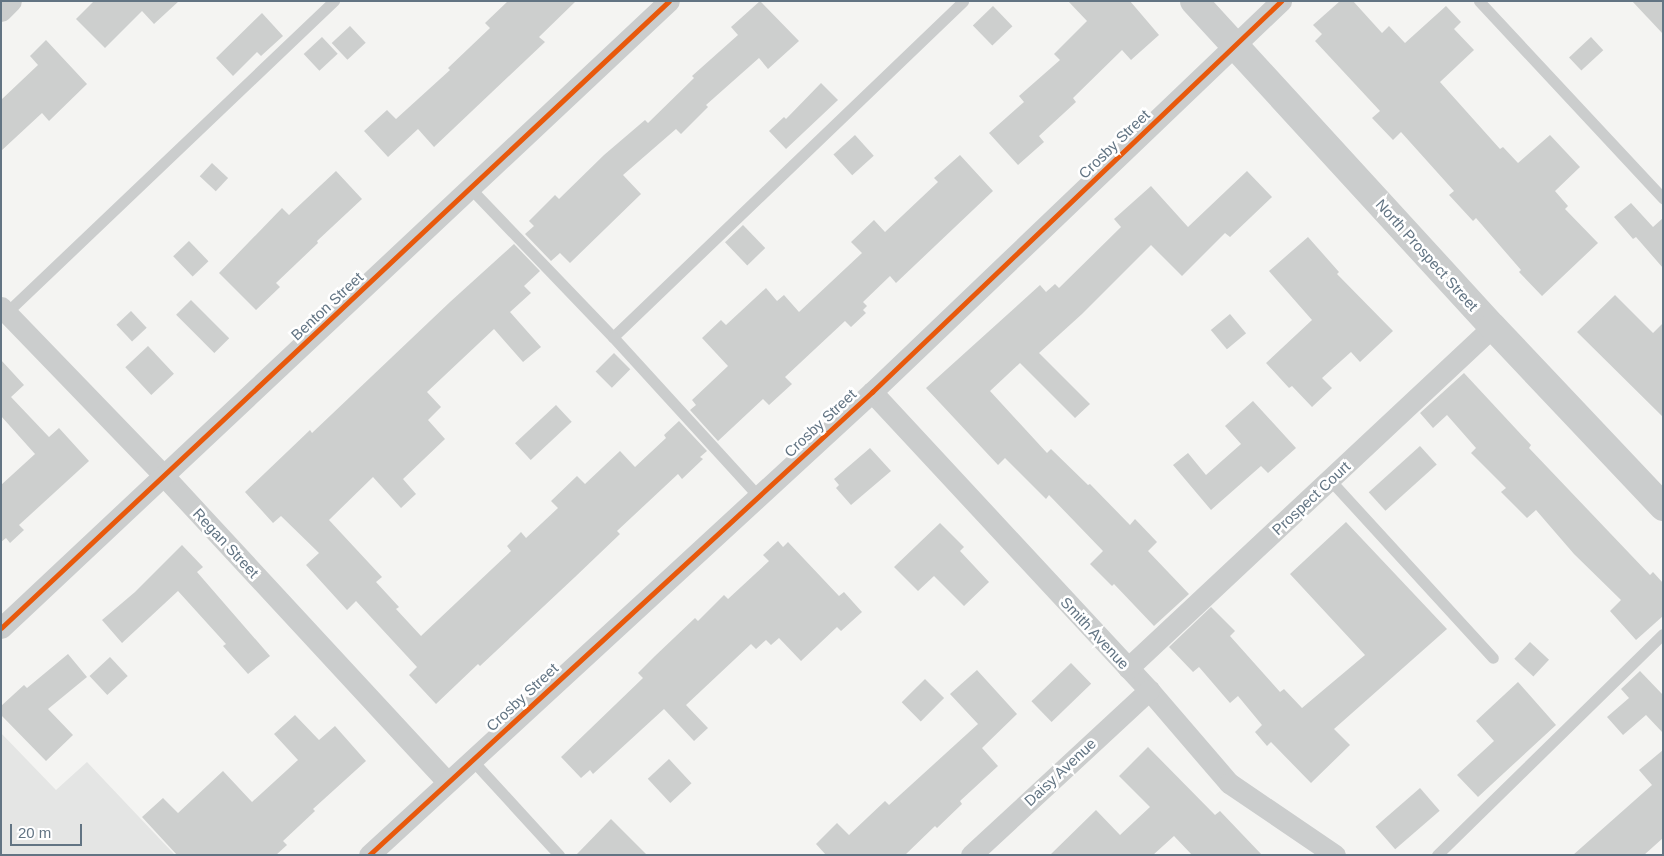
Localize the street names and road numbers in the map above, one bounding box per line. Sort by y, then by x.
street label: Crosby Street [1075,106,1153,182]
street label: North Prospect Street [1372,195,1482,315]
street label: Benton Street [287,268,367,344]
street label: Crosby Street [780,385,860,461]
street label: Prospect Court [1268,457,1354,539]
street label: Regan Street [189,505,263,581]
street label: Smith Avenue [1057,593,1133,673]
street label: Crosby Street [482,659,562,735]
street label: Daisy Avenue [1020,734,1100,810]

